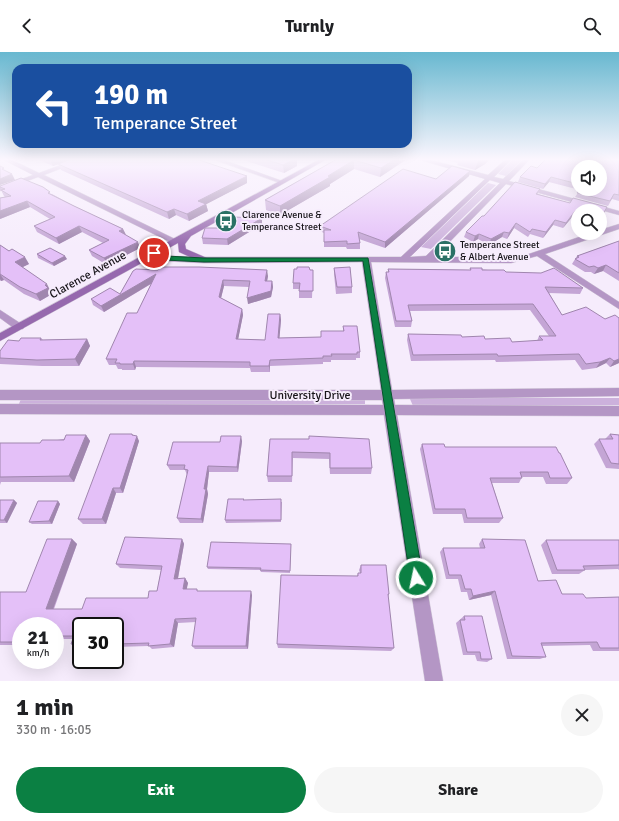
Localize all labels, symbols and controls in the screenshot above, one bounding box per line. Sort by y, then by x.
icon: back [16,15,38,37]
text: Turnly [285,15,334,37]
icon: search [581,15,603,37]
text: 190 m [94,78,168,112]
icon: left [28,80,80,132]
text: Temperance Street [94,112,237,134]
map controls [571,160,607,240]
button: sound [571,160,607,196]
button: search [571,204,607,240]
bus stop icon: Clarence Avenue & Temperance Street [213,208,239,234]
place label: Clarence Avenue & Temperance Street [242,209,322,233]
pin [137,236,171,270]
bus stop icon: Temperance Street & Albert Avenue [432,238,458,264]
place label: Temperance Street & Albert Avenue [460,239,540,263]
icon: arrive [143,242,165,264]
street label: Clarence Avenue [47,248,129,302]
street label: University Drive [269,388,351,403]
position arrow [395,557,437,599]
speed limit sign: 30 [72,617,124,669]
text: 21 [27,625,49,650]
text: km/h [27,647,49,659]
text: 1 min [16,692,74,722]
button: close [561,694,603,736]
text: 330 m · 16:05 [16,722,92,738]
button: Exit [16,767,306,813]
button: Share [314,767,603,813]

